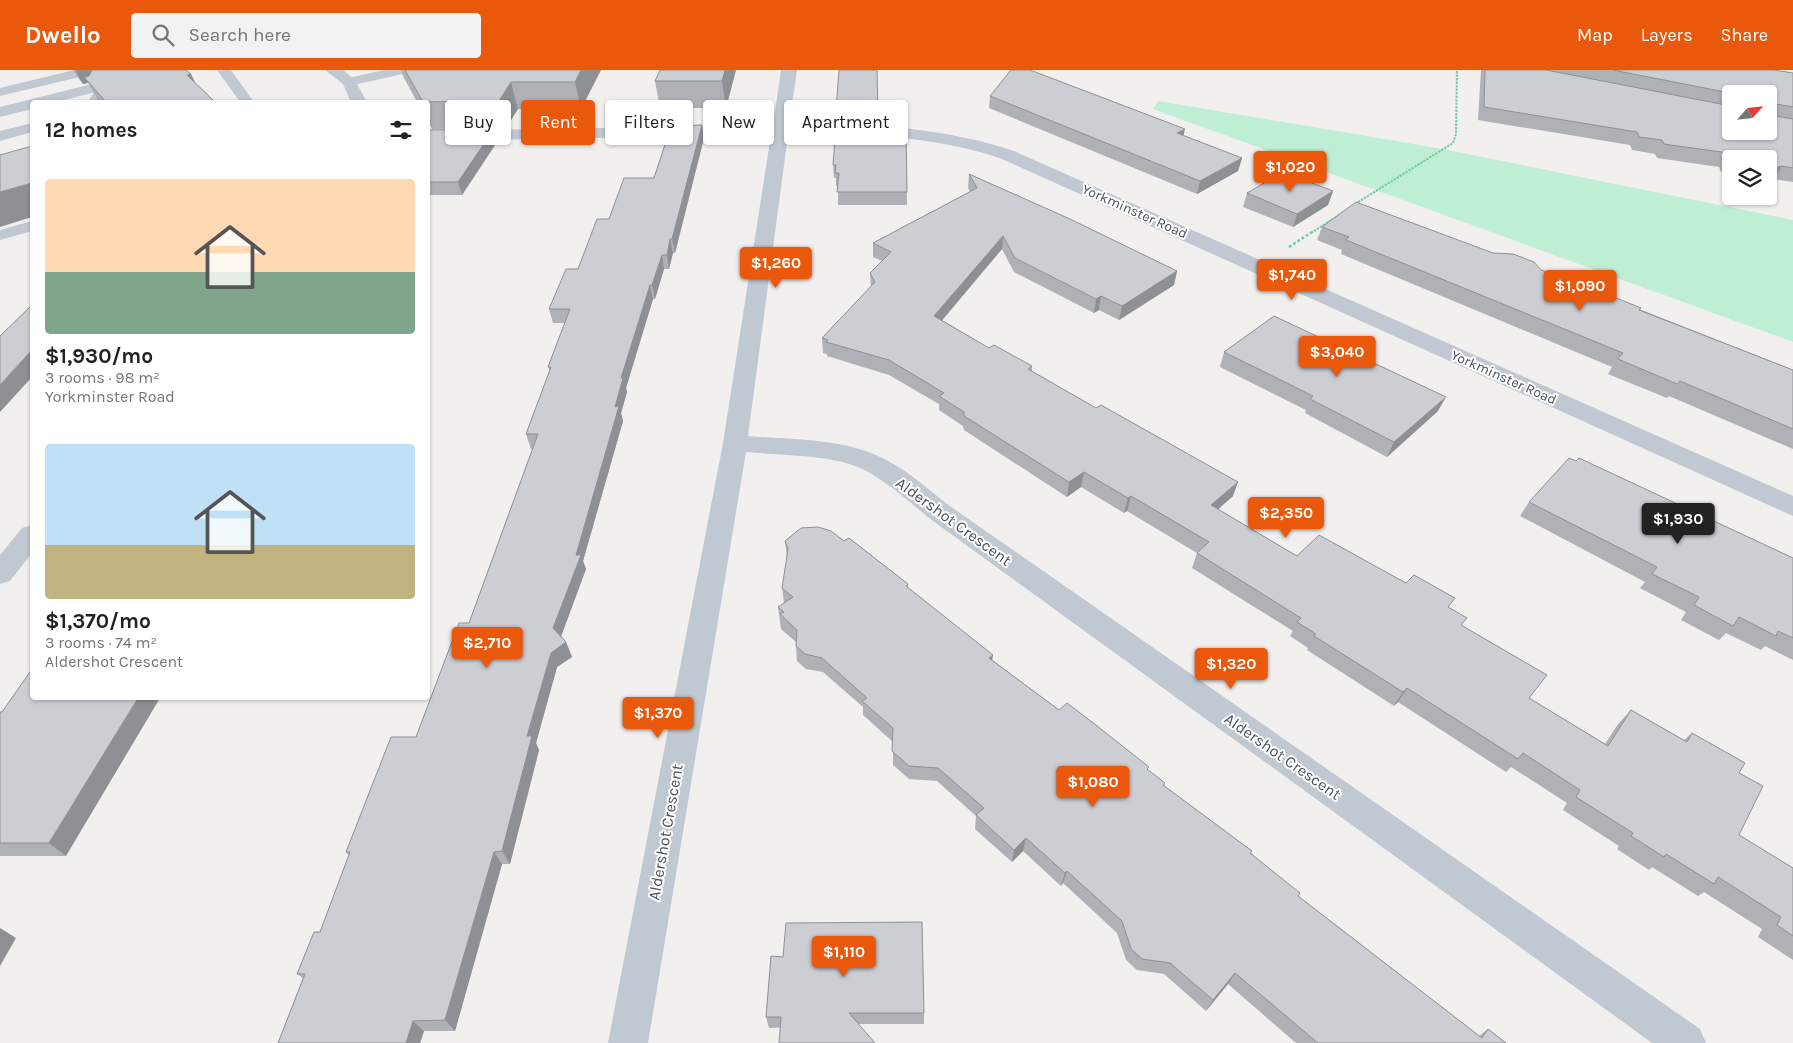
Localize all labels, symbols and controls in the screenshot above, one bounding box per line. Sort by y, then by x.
search box [131,13,481,58]
text: Dwello [25,21,101,49]
icon: search [149,21,177,49]
text: Search here [189,24,291,46]
text: Map [1577,24,1613,46]
text: Layers [1641,24,1693,46]
text: Share [1721,24,1768,46]
north arrow [1722,85,1778,140]
map controls [1722,85,1777,205]
chip: Buy [445,100,511,145]
chip: Rent [521,100,595,145]
chip: Filters [605,100,693,145]
chip: New [703,100,774,145]
chip: Apartment [784,100,908,145]
icon: filters [387,116,415,144]
text: 12 homes [45,118,138,142]
pin: $1,020 [1249,150,1331,193]
button: layers [1722,150,1777,205]
text: $1,020 [1265,157,1315,176]
street label: Yorkminster Road [1079,181,1190,242]
icon: home [185,212,275,302]
pin: $1,260 [735,246,817,289]
text: $1,260 [751,253,801,272]
pin: $1,740 [1251,258,1333,301]
text: $1,740 [1268,265,1316,284]
pin: $1,090 [1539,270,1621,312]
text: $1,090 [1555,276,1605,295]
pin: $3,040 [1296,336,1378,378]
text: $3,040 [1310,342,1364,361]
text: $1,930/mo [45,344,153,368]
street label: Yorkminster Road [1448,347,1559,408]
text: 3 rooms · 98 m² [45,368,160,387]
text: Yorkminster Road [45,387,175,406]
street label: Aldershot Crescent [892,473,1015,570]
icon: home [185,477,275,567]
pin: $2,350 [1245,496,1327,539]
pin: $1,930 [1637,502,1719,545]
text: $2,350 [1259,503,1313,522]
text: $1,930 [1653,509,1703,528]
text: $1,370/mo [45,609,151,633]
pin: $2,710 [446,626,528,669]
text: 3 rooms · 74 m² [45,633,157,652]
text: $2,710 [463,633,511,652]
pin: $1,320 [1190,648,1272,690]
text: Aldershot Crescent [45,652,183,671]
text: $1,320 [1206,654,1256,673]
pin: $1,370 [617,696,699,739]
text: $1,370 [634,703,682,722]
street label: Aldershot Crescent [1221,709,1345,804]
street label: Aldershot Crescent [644,762,687,902]
pin: $1,080 [1052,766,1134,808]
text: $1,080 [1067,772,1119,791]
pin: $1,110 [803,936,885,978]
text: $1,110 [823,942,865,961]

